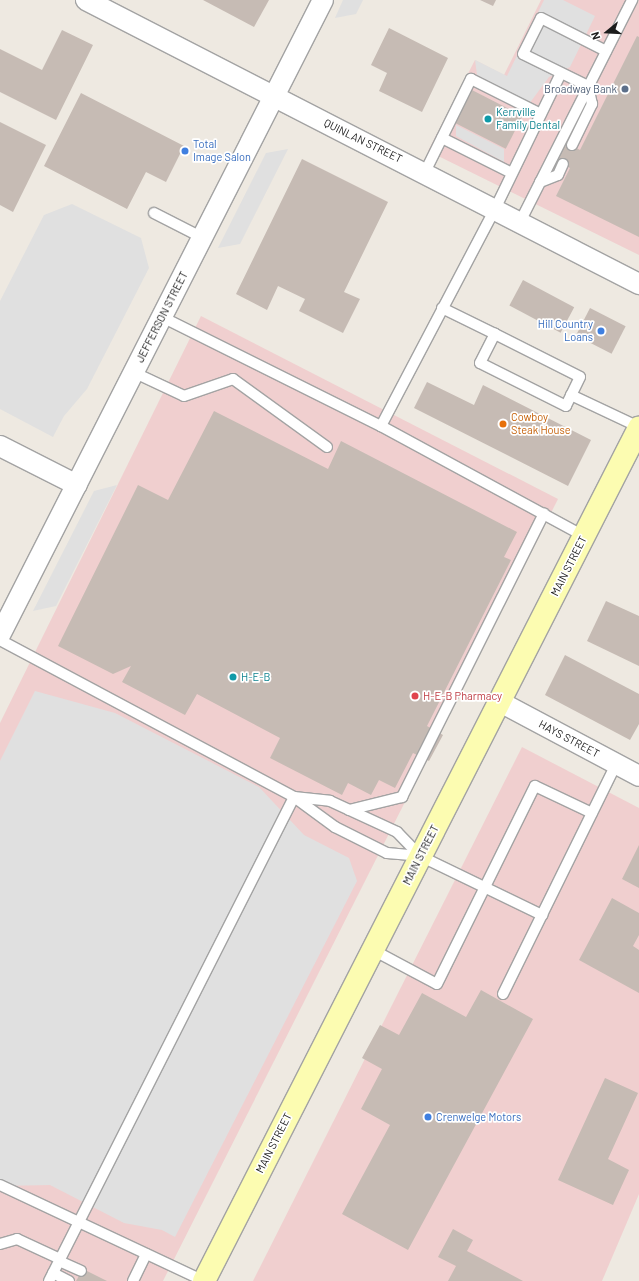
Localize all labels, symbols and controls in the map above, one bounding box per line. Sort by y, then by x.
north arrow [587,12,627,52]
text: N [588,30,602,41]
place label: Broadway Bank [544,82,617,96]
marker: Broadway Bank [620,84,630,94]
place label: Kerrville Family Dental [496,106,560,132]
marker: Kerrville Family Dental [483,114,493,124]
street label: QUINLAN STREET [322,116,404,166]
place label: Total Image Salon [193,138,251,164]
marker: Total Image Salon [180,146,190,156]
street label: JEFFERSON STREET [133,269,191,365]
place label: Hill Country Loans [538,318,593,344]
marker: Hill Country Loans [596,326,606,336]
place label: Cowboy Steak House [511,411,571,437]
marker: Cowboy Steak House [498,419,508,429]
street label: MAIN STREET [548,534,590,598]
place label: H-E-B [241,670,270,684]
marker: H-E-B [228,672,238,682]
place label: H-E-B Pharmacy [423,689,502,703]
marker: H-E-B Pharmacy [410,691,420,701]
street label: HAYS STREET [536,718,602,760]
street label: MAIN STREET [400,823,442,887]
place label: Crenwelge Motors [436,1110,521,1124]
street label: MAIN STREET [253,1111,295,1175]
marker: Crenwelge Motors [423,1112,433,1122]

